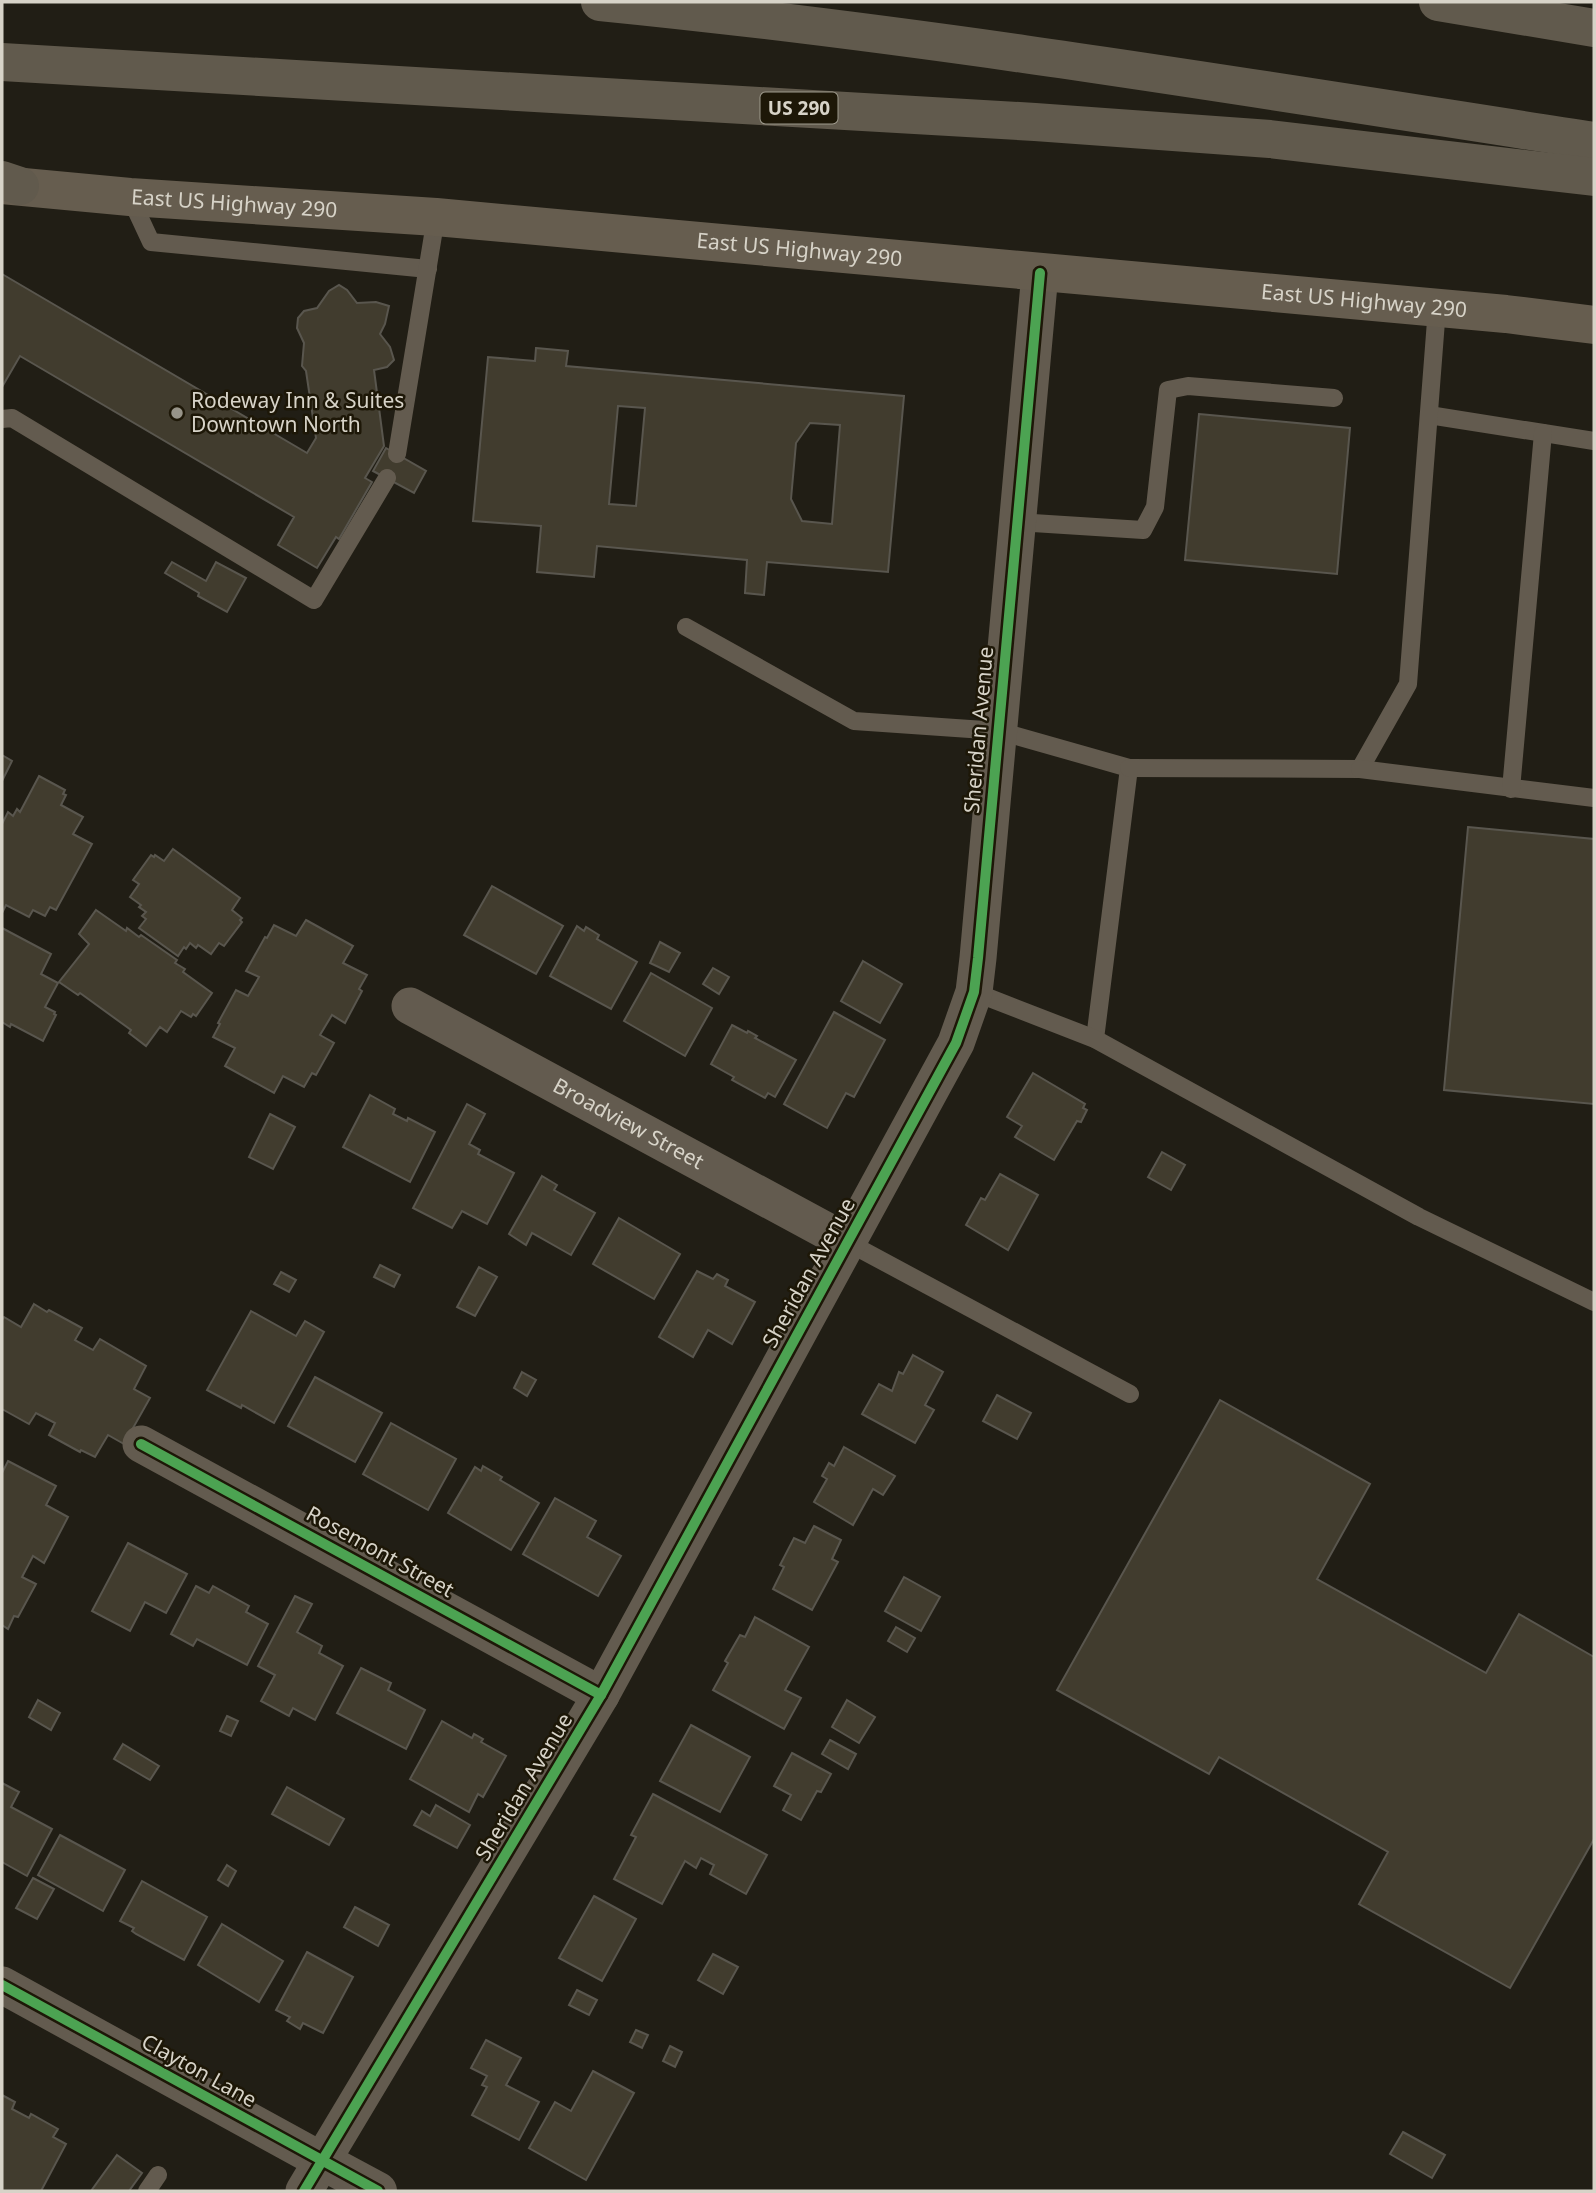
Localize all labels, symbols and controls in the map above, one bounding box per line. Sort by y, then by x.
road number: US 290 [760,92,838,124]
street label: East US Highway 290 [130,182,338,224]
street label: East US Highway 290 [695,226,903,272]
street label: East US Highway 290 [1260,277,1468,323]
place label: Rodeway Inn & Suites Downtown North [191,386,404,438]
marker: Rodeway Inn & Suites Downtown North [169,405,185,421]
street label: Sheridan Avenue [957,645,999,814]
street label: Broadview Street [548,1071,709,1175]
street label: Sheridan Avenue [755,1193,861,1352]
street label: Rosemont Street [302,1499,460,1603]
street label: Sheridan Avenue [468,1708,578,1865]
street label: Clayton Lane [137,2027,262,2113]

